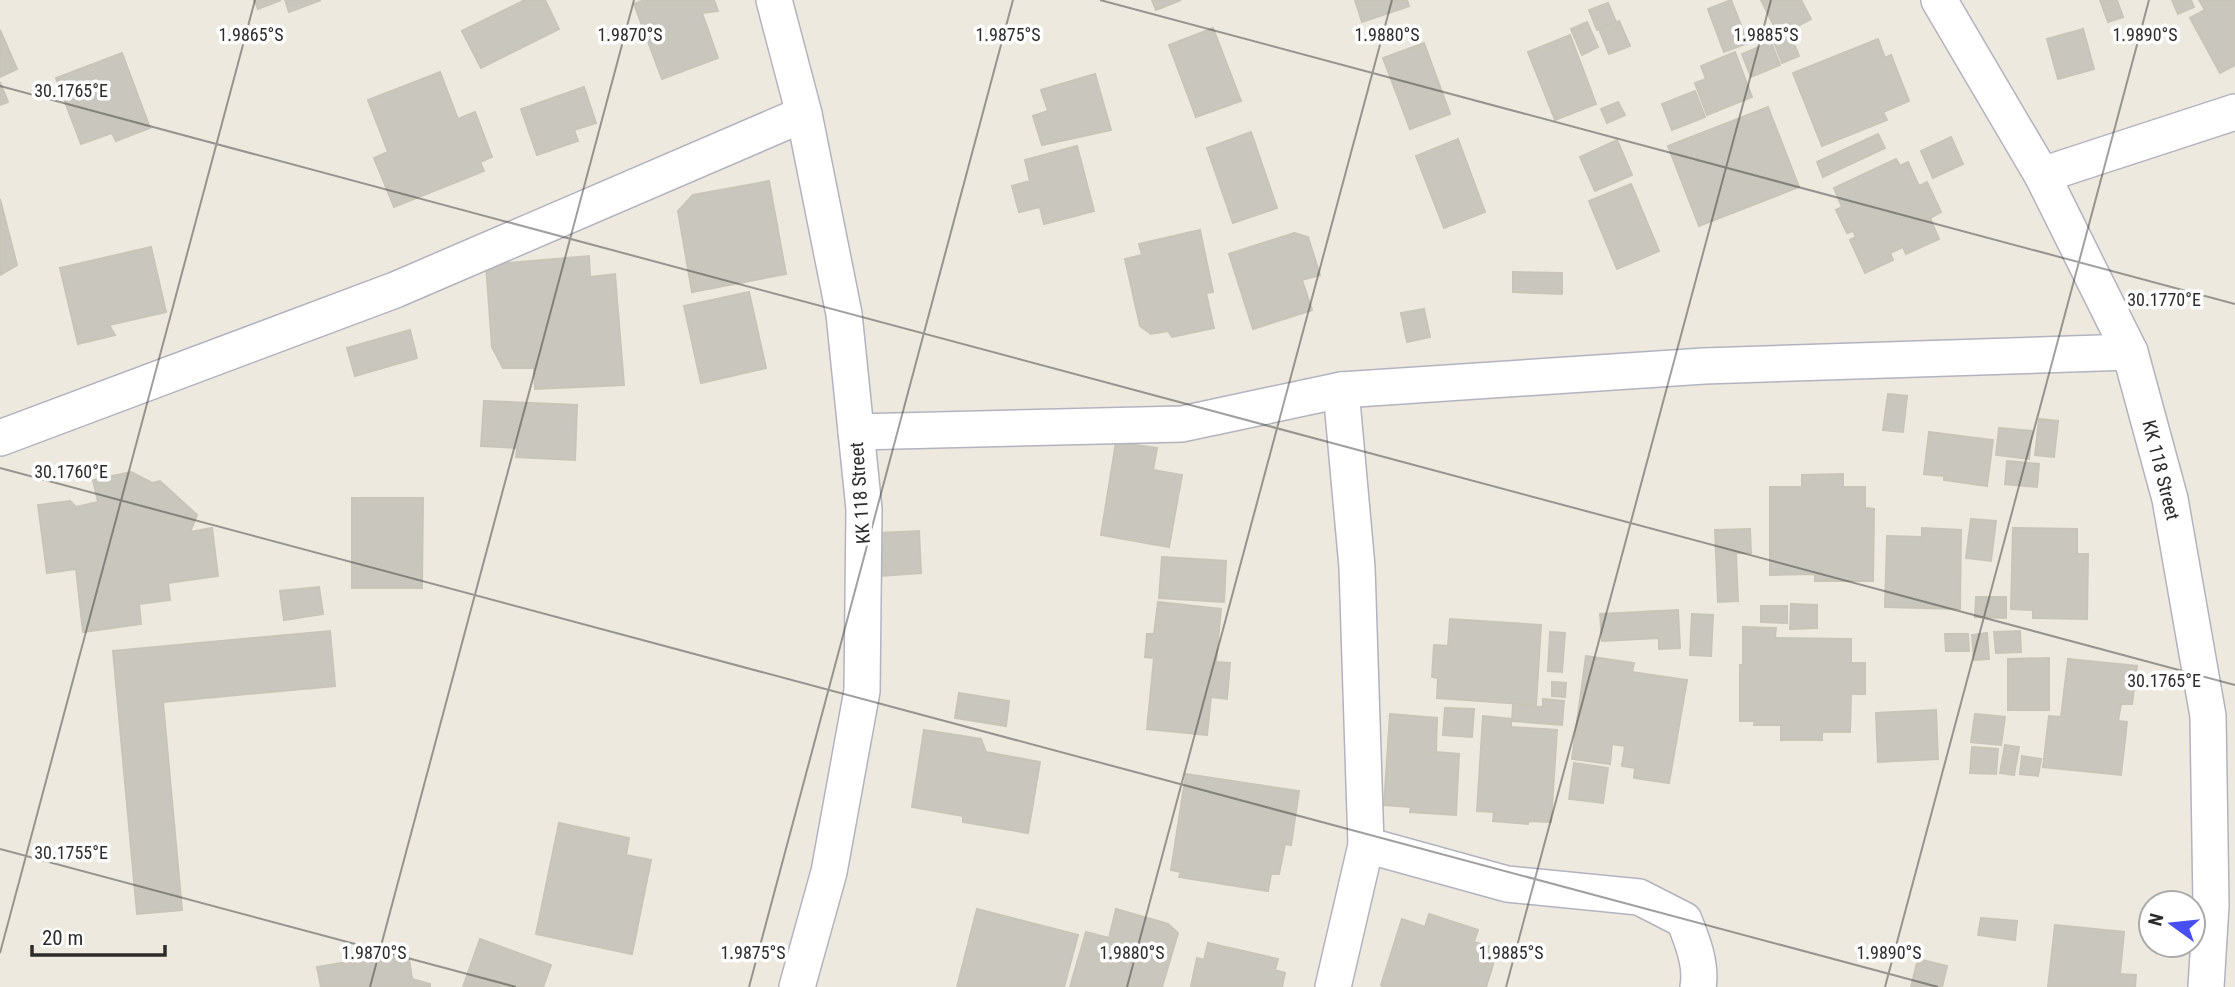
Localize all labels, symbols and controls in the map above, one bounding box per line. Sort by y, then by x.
text: 1.9865°S [218,24,284,45]
text: 1.9870°S [597,24,663,45]
text: 1.9875°S [975,24,1041,45]
text: 1.9880°S [1354,24,1420,45]
text: 1.9885°S [1733,24,1799,45]
text: 1.9890°S [2112,24,2178,45]
text: 30.1765°E [34,80,108,101]
text: 30.1770°E [2127,289,2201,310]
street label: KK 118 Street [2137,418,2185,522]
street label: KK 118 Street [845,441,875,545]
text: 30.1760°E [34,461,108,482]
text: 30.1765°E [2127,670,2201,691]
text: 30.1755°E [34,842,108,863]
north arrow [2137,889,2207,959]
text: N [2143,911,2169,928]
scale bar [32,914,164,958]
text: 20 m [42,926,83,950]
text: 1.9870°S [341,942,407,963]
text: 1.9875°S [720,942,786,963]
text: 1.9880°S [1099,942,1165,963]
text: 1.9885°S [1478,942,1544,963]
text: 1.9890°S [1856,942,1922,963]

